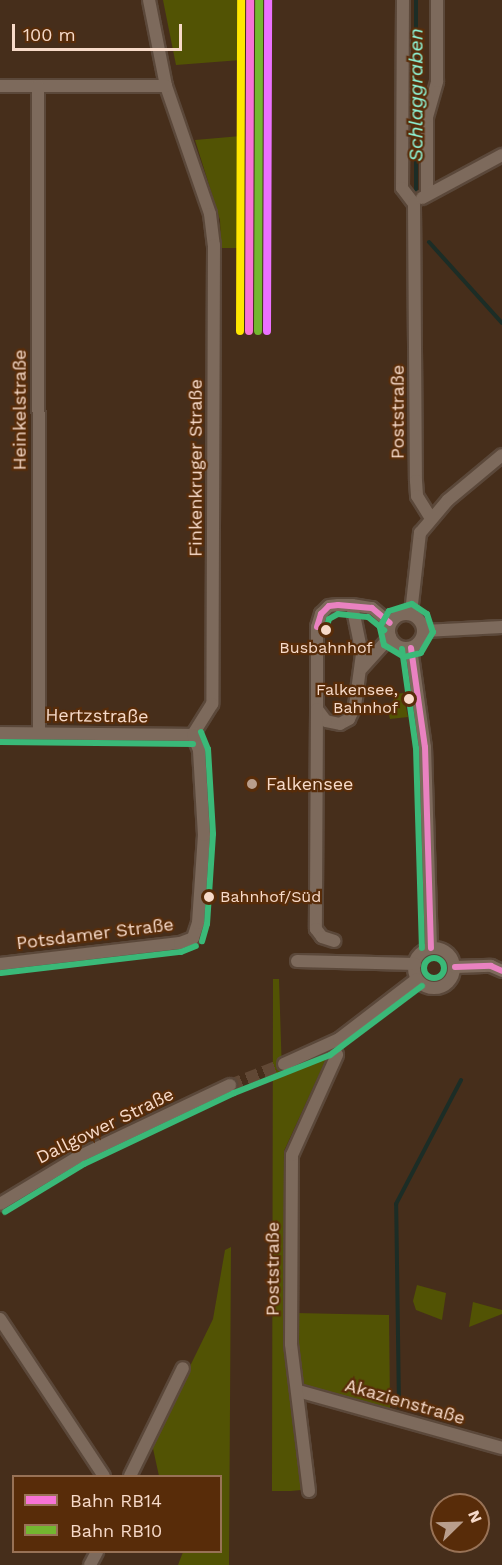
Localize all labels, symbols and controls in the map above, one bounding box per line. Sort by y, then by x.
scale bar [15,12,184,50]
text: 100 m [23,24,76,45]
water label: Schlaggraben [404,28,428,162]
street label: Heinkelstraße [9,350,31,470]
street label: Poststraße [387,365,409,459]
street label: Finkenkruger Straße [185,379,207,557]
marker: Busbahnhof [320,624,332,636]
place label: Busbahnhof [279,638,373,658]
place label: Falkensee, Bahnhof [316,680,398,718]
marker: Falkensee, Bahnhof [403,693,415,705]
street label: Hertzstraße [45,704,149,728]
place label: Falkensee [266,773,353,795]
marker: Falkensee [243,775,261,793]
place label: Bahnhof/Süd [220,887,321,907]
marker: Bahnhof/Süd [203,891,215,903]
street label: Potsdamer Straße [15,914,175,954]
street label: Dallgower Straße [33,1083,177,1169]
street label: Poststraße [262,1222,284,1316]
street label: Akazienstraße [343,1375,467,1429]
legend [12,1475,222,1553]
text: Bahn RB14 [70,1490,162,1511]
north arrow [430,1493,490,1553]
text: N [464,1507,486,1526]
text: Bahn RB10 [70,1520,162,1541]

